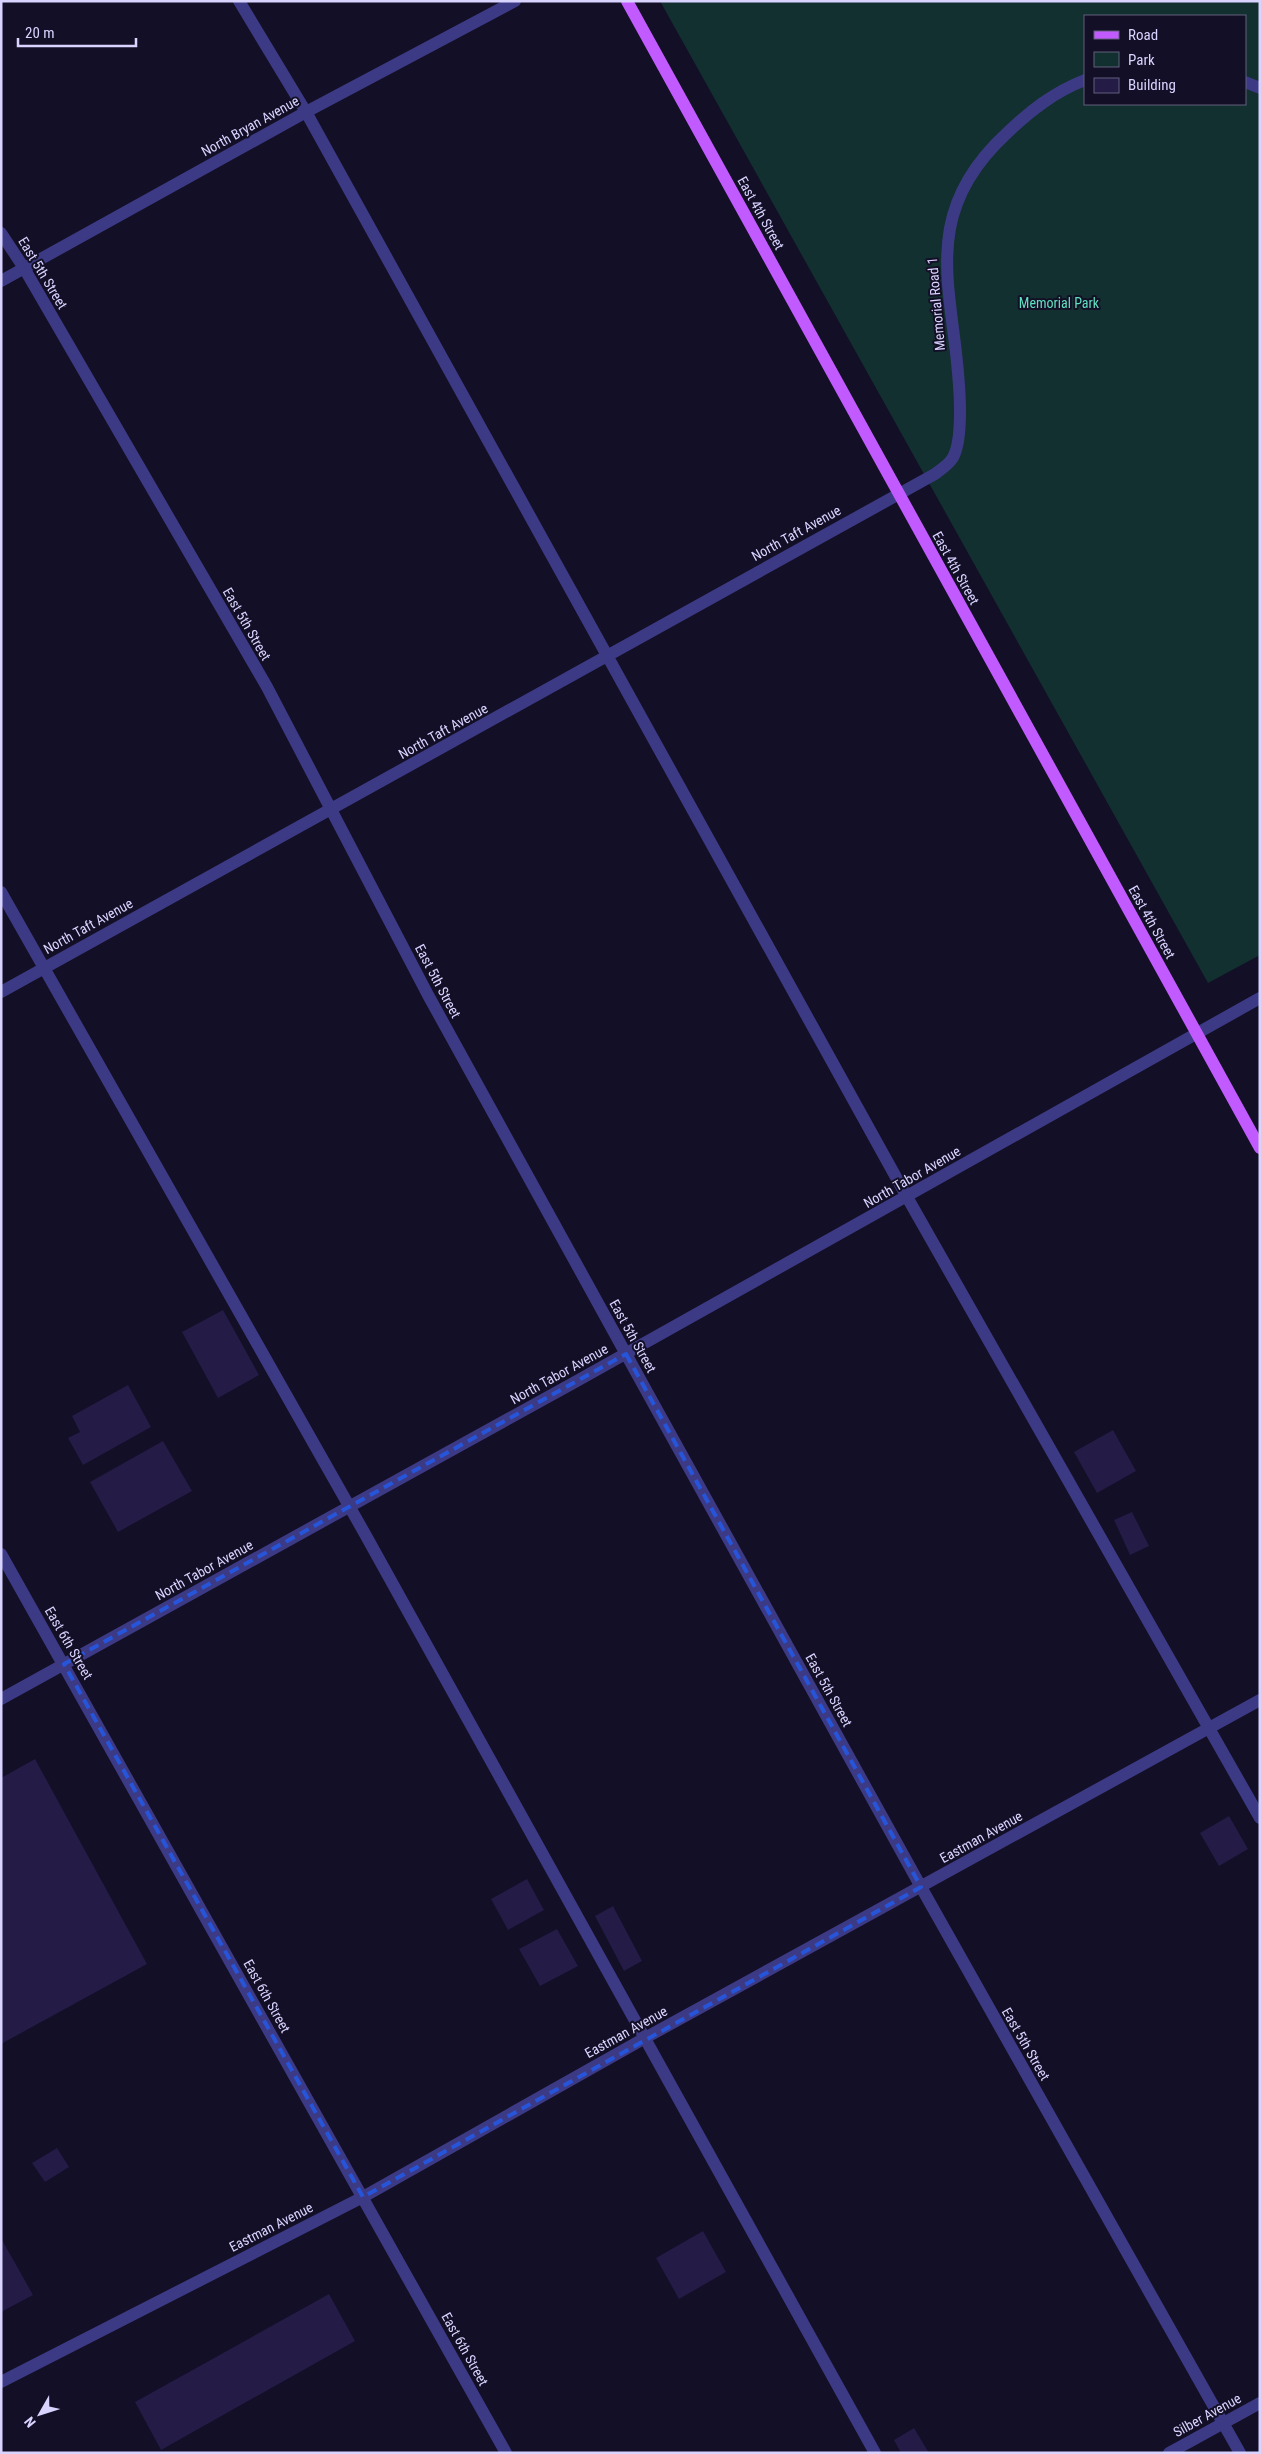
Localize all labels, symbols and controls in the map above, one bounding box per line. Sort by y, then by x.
scale bar [18,15,135,47]
legend [1084,15,1246,105]
text: 20 m [25,24,55,42]
text: Road [1128,26,1158,44]
text: Park [1128,51,1155,69]
text: Building [1128,76,1176,94]
street label: North Bryan Avenue [198,92,302,159]
street label: East 4th Street [734,174,788,252]
street label: East 5th Street [15,234,71,312]
street label: Memorial Road 1 [924,257,948,351]
park label: Memorial Park [1019,295,1100,311]
street label: North Taft Avenue [749,502,844,564]
street label: East 4th Street [929,529,983,607]
street label: East 5th Street [220,585,274,663]
street label: North Taft Avenue [396,700,491,762]
street label: East 4th Street [1125,883,1179,961]
street label: North Taft Avenue [41,895,136,957]
street label: East 5th Street [412,941,464,1021]
street label: North Tabor Avenue [861,1143,964,1211]
street label: East 5th Street [606,1297,660,1375]
street label: North Tabor Avenue [507,1340,611,1407]
street label: North Tabor Avenue [152,1536,256,1603]
street label: East 6th Street [42,1604,96,1682]
street label: East 5th Street [802,1651,856,1729]
street label: Eastman Avenue [937,1808,1025,1866]
street label: East 6th Street [240,1957,294,2035]
street label: Eastman Avenue [582,2003,670,2061]
street label: East 5th Street [999,2005,1053,2083]
street label: Eastman Avenue [226,2199,316,2255]
street label: East 6th Street [438,2310,492,2388]
north arrow [15,2389,65,2439]
street label: Silber Avenue [1170,2390,1244,2440]
text: N [21,2414,39,2431]

